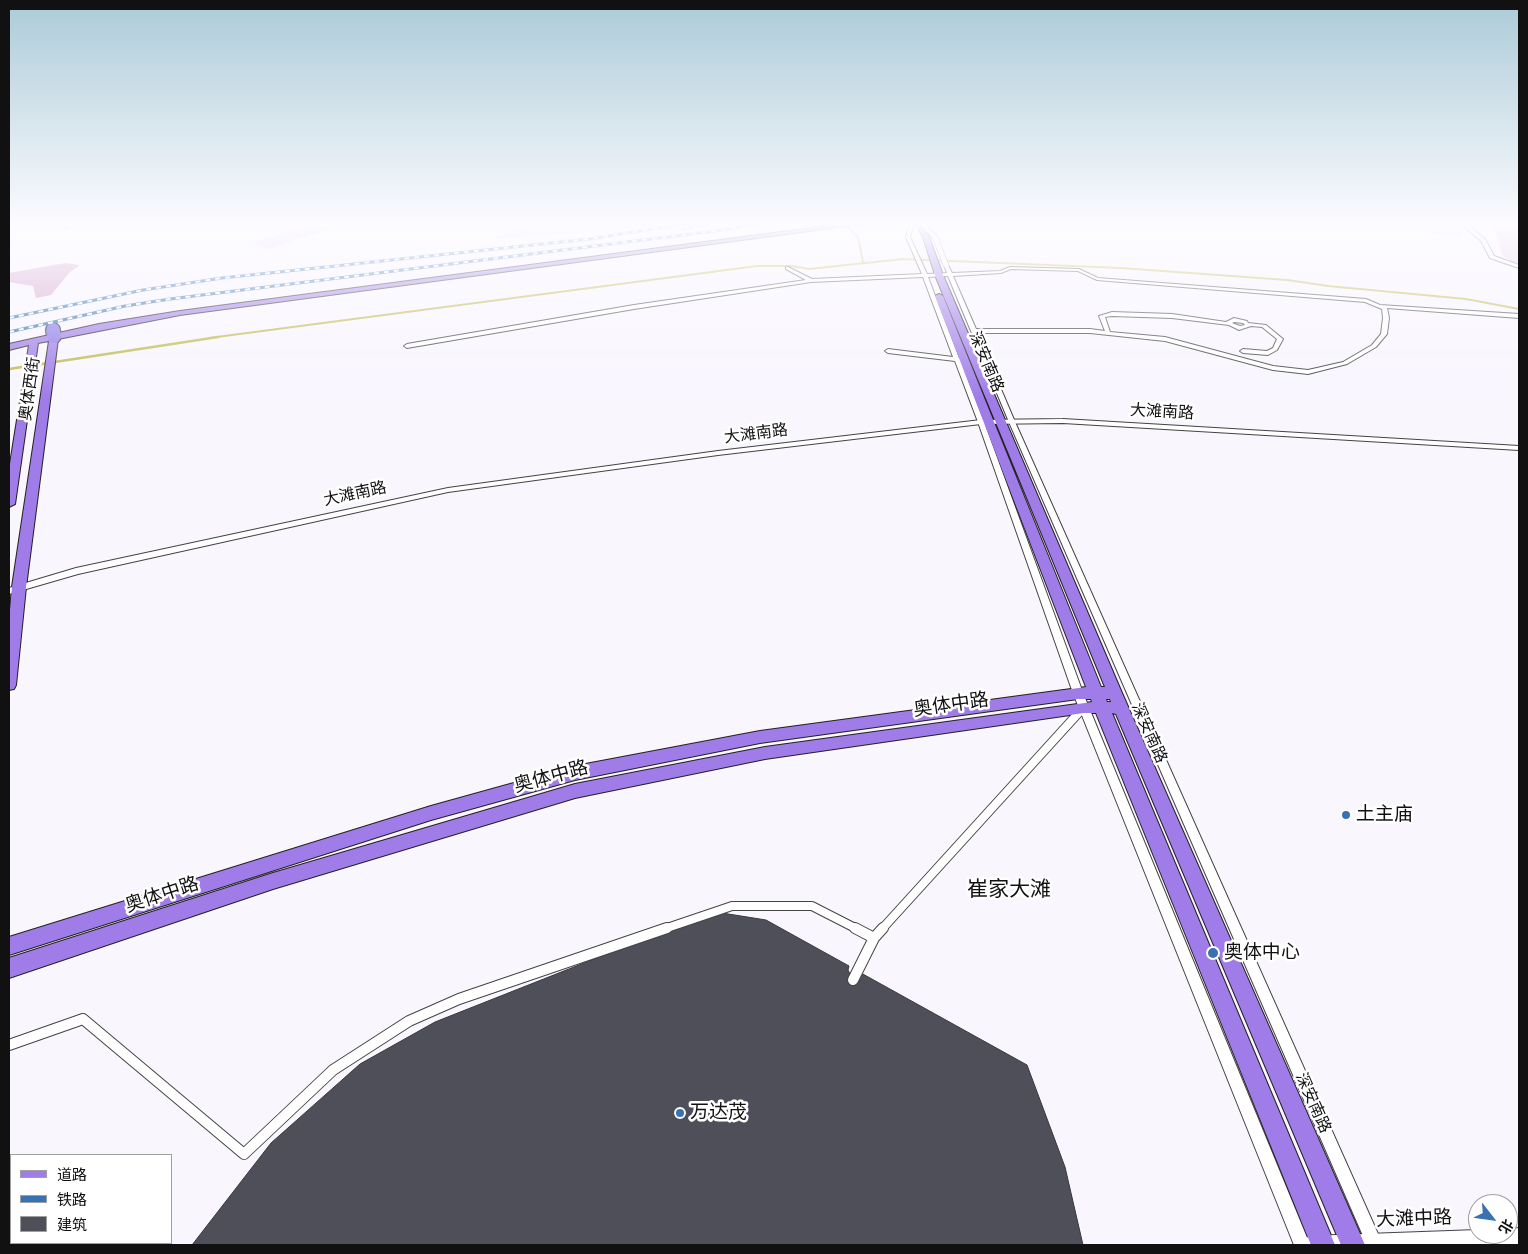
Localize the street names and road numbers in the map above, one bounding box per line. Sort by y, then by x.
street label: 深安南路 [965,329,1007,395]
street label: 奥体西街 [16,356,44,422]
street label: 大滩南路 [1130,401,1194,423]
street label: 大滩南路 [723,421,789,447]
street label: 大滩南路 [322,478,388,510]
street label: 奥体中路 [912,688,990,722]
street label: 深安南路 [1127,700,1171,766]
street label: 奥体中路 [511,756,591,798]
street label: 奥体中路 [122,872,202,918]
street label: 深安南路 [1291,1070,1335,1136]
street label: 大滩中路 [1376,1206,1452,1232]

